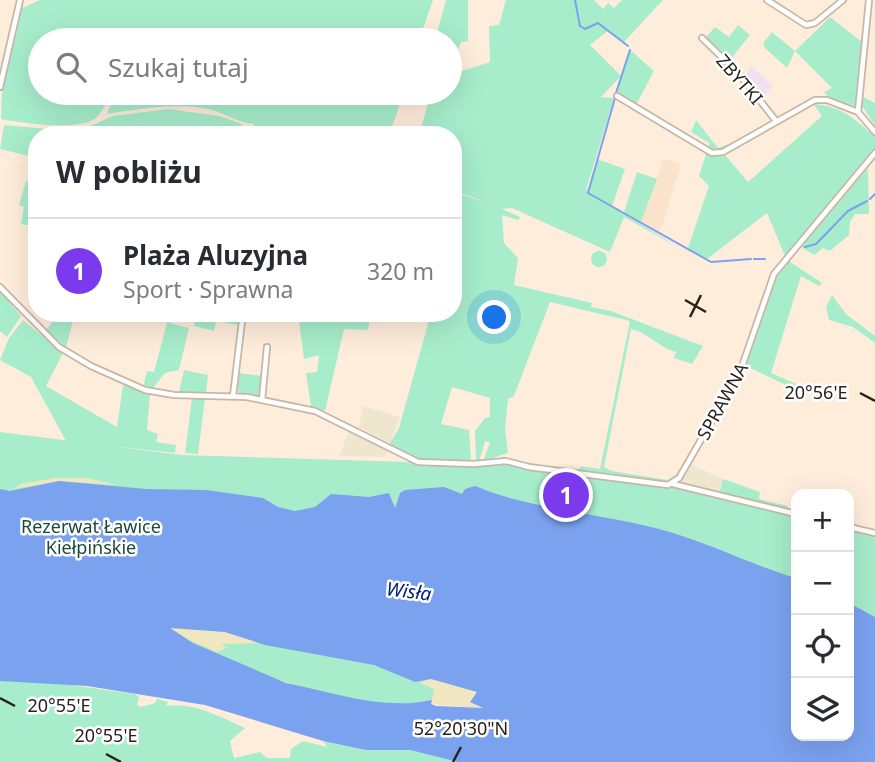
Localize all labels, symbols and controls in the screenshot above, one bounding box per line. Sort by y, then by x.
search box [28,28,462,105]
icon: search [52,48,90,86]
text: Szukaj tutaj [108,49,249,85]
street label: ZBYTKI [711,49,769,109]
text: W pobliżu [56,151,202,192]
text: Plaża Aluzyjna [123,237,308,273]
text: 1 [72,255,86,287]
text: 320 m [367,255,434,287]
text: Sport · Sprawna [123,273,294,305]
your location [477,300,511,334]
street label: SPRAWNA [691,358,753,444]
text: 20°56'E [785,380,847,404]
pin: 1 [543,469,589,521]
map controls [791,489,854,741]
button: + [791,489,854,552]
park label: Rezerwat Ławice Kiełpińskie [21,514,161,559]
button: − [791,552,854,615]
water label: Wisła [385,575,433,607]
button: locate [791,615,854,678]
button: layers [791,678,854,741]
text: 20°55'E [28,693,90,717]
text: 52°20'30"N [414,716,508,740]
text: 20°55'E [75,723,137,747]

